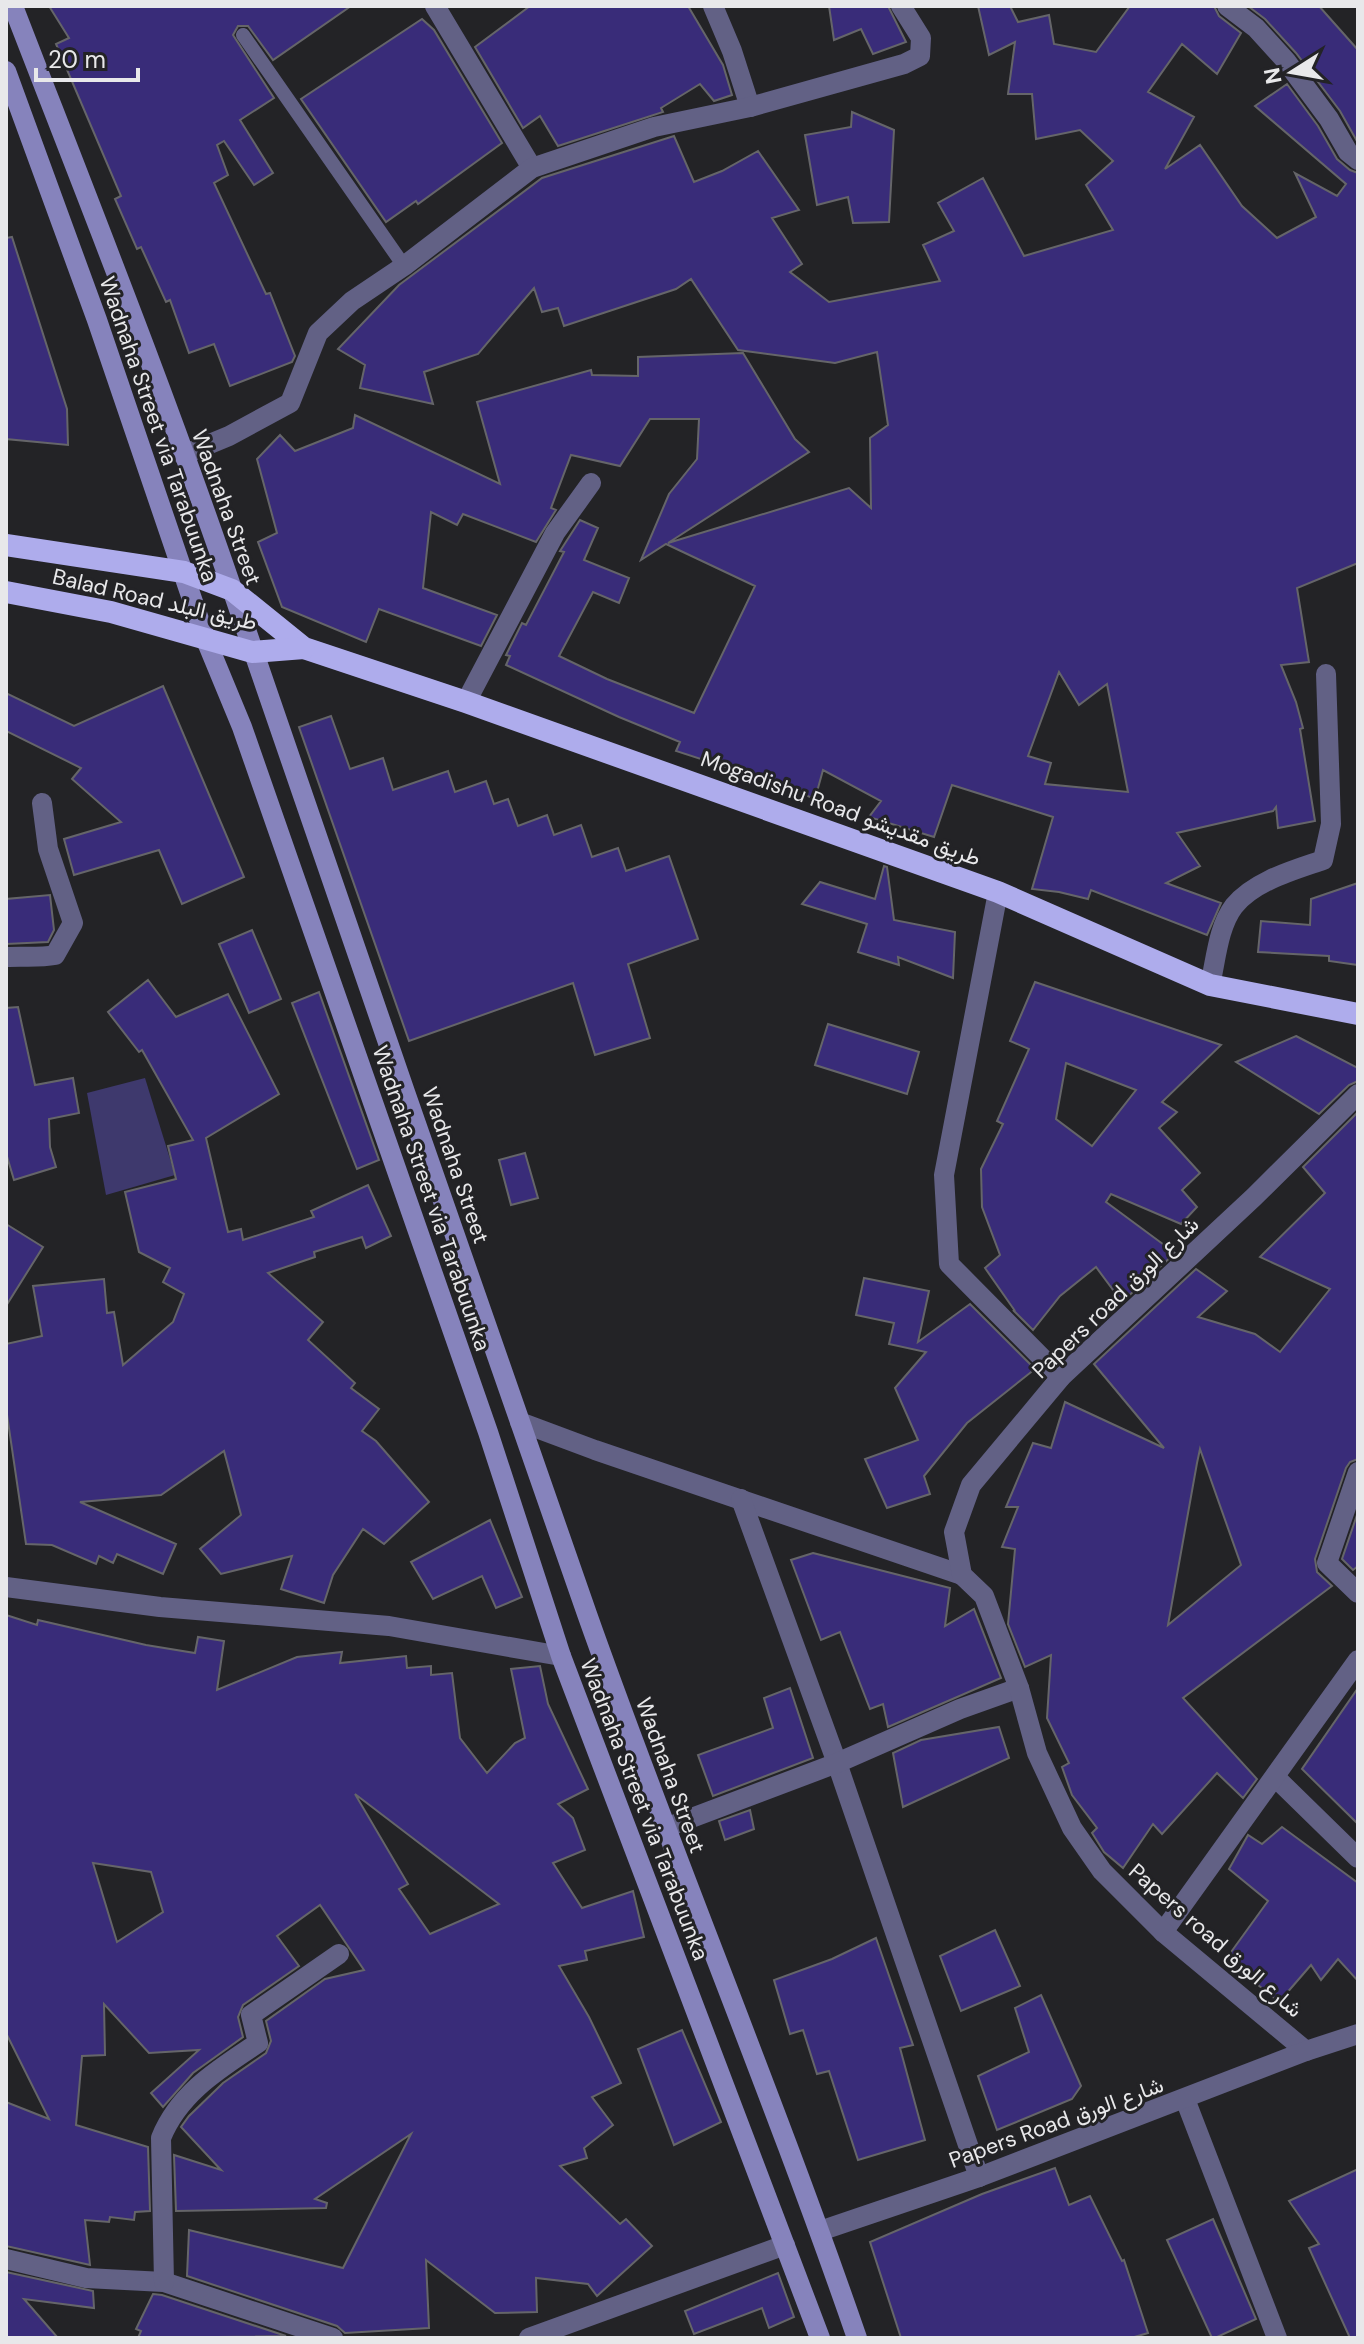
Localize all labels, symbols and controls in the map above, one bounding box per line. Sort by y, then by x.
scale bar [36,32,138,82]
north arrow [1252,32,1332,112]
text: 20 m [48,44,106,75]
text: N [1257,65,1289,86]
street label: Wadnaha Street via Tarabuunka [93,273,225,586]
street label: Wadnaha Street [185,425,268,589]
street label: Balad Road طريق البلد [50,562,260,637]
street label: Mogadishu Road طريق مقديشو [697,744,985,873]
street label: Wadnaha Street via Tarabuunka [366,1042,498,1355]
street label: Wadnaha Street [415,1083,496,1247]
street label: Papers road شارع الورق [1026,1210,1205,1385]
street label: Wadnaha Street via Tarabuunka [573,1654,716,1964]
street label: Wadnaha Street [629,1693,712,1857]
street label: Papers road شارع الورق [1123,1857,1309,2024]
street label: Papers Road شارع الورق [945,2070,1167,2175]

